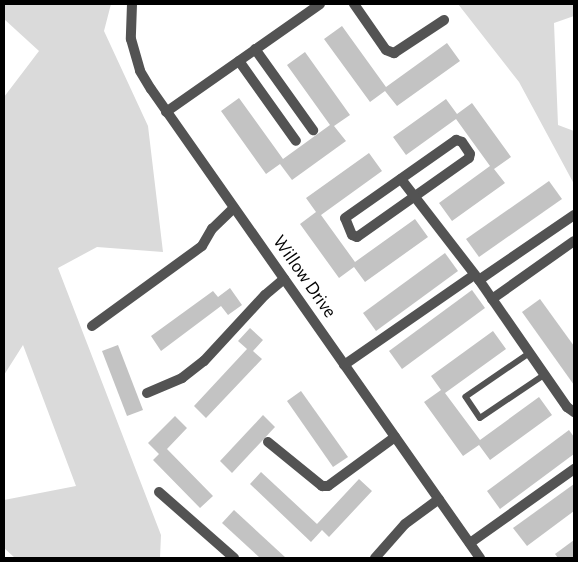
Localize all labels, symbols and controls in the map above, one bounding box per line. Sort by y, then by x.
street label: Willow Drive [267,231,341,323]

